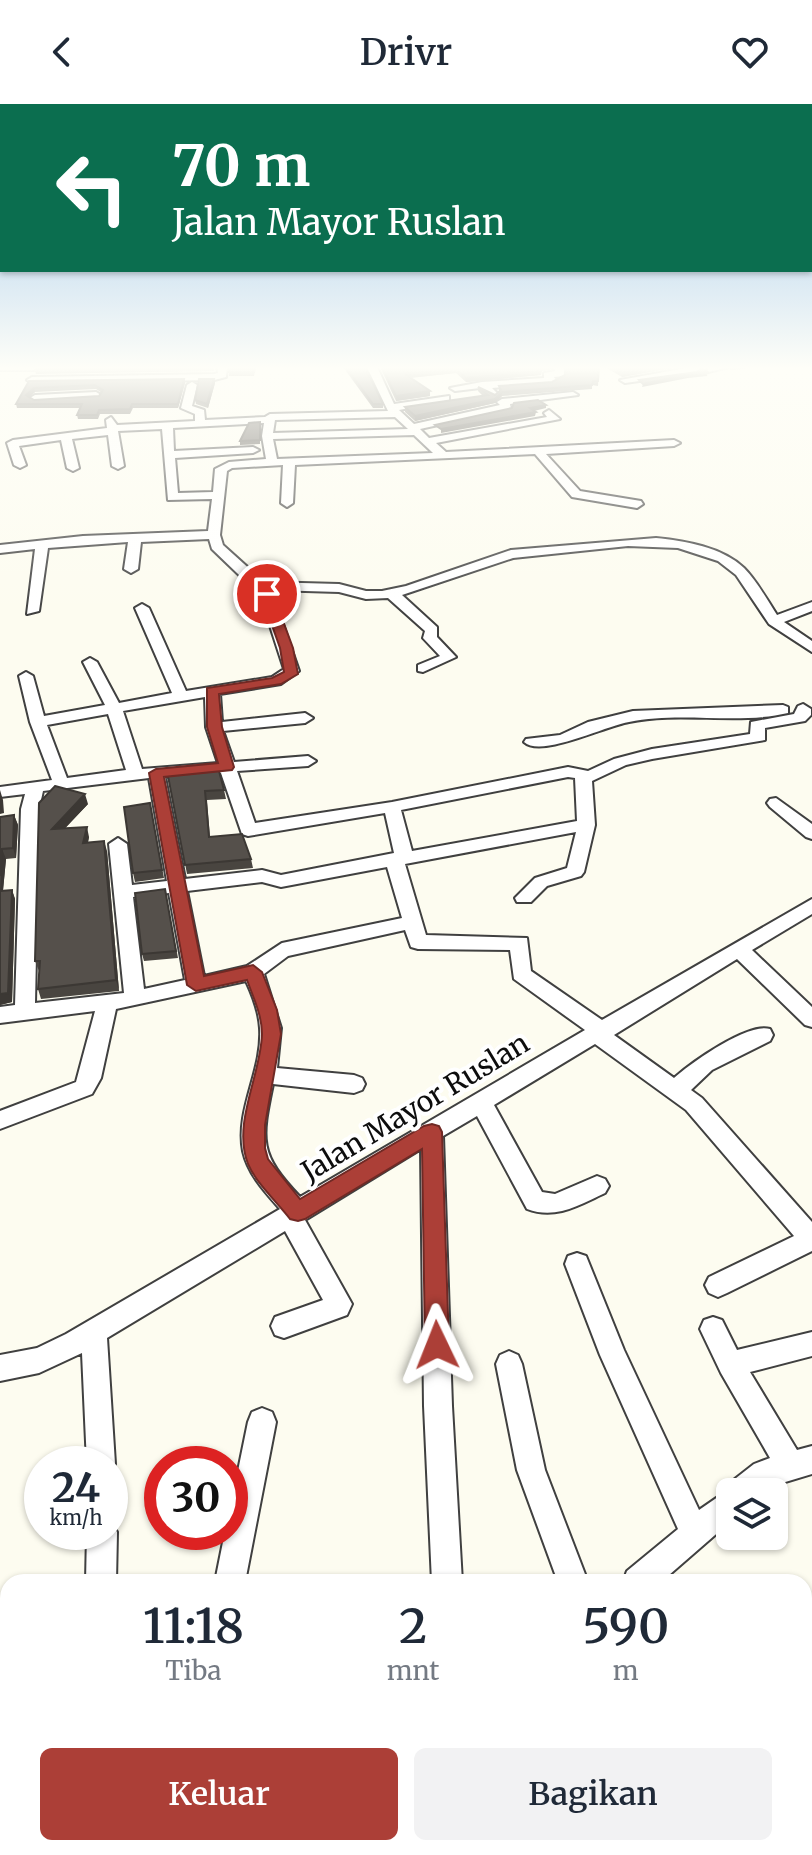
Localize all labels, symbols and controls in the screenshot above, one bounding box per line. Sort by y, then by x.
icon: back [40,30,84,74]
text: Drivr [360,30,452,75]
icon: heart [728,30,772,74]
text: 70 m [172,131,310,201]
icon: left [40,136,144,240]
text: Jalan Mayor Ruslan [172,200,506,245]
pin [233,560,301,628]
icon: arrive [245,572,289,616]
street label: Jalan Mayor Ruslan [294,1025,536,1190]
position arrow [395,1303,479,1387]
speed limit sign: 30 [144,1446,248,1550]
text: 24 [52,1463,100,1513]
map controls [716,1478,788,1550]
button: layers [716,1478,788,1550]
text: km/h [50,1505,102,1530]
text: 11:18 [143,1596,244,1656]
text: 2 [399,1596,427,1656]
text: 590 [582,1596,669,1656]
text: Tiba [165,1654,221,1687]
text: mnt [387,1654,440,1687]
text: m [613,1654,639,1687]
button: Keluar [40,1748,398,1840]
button: Bagikan [414,1748,772,1840]

